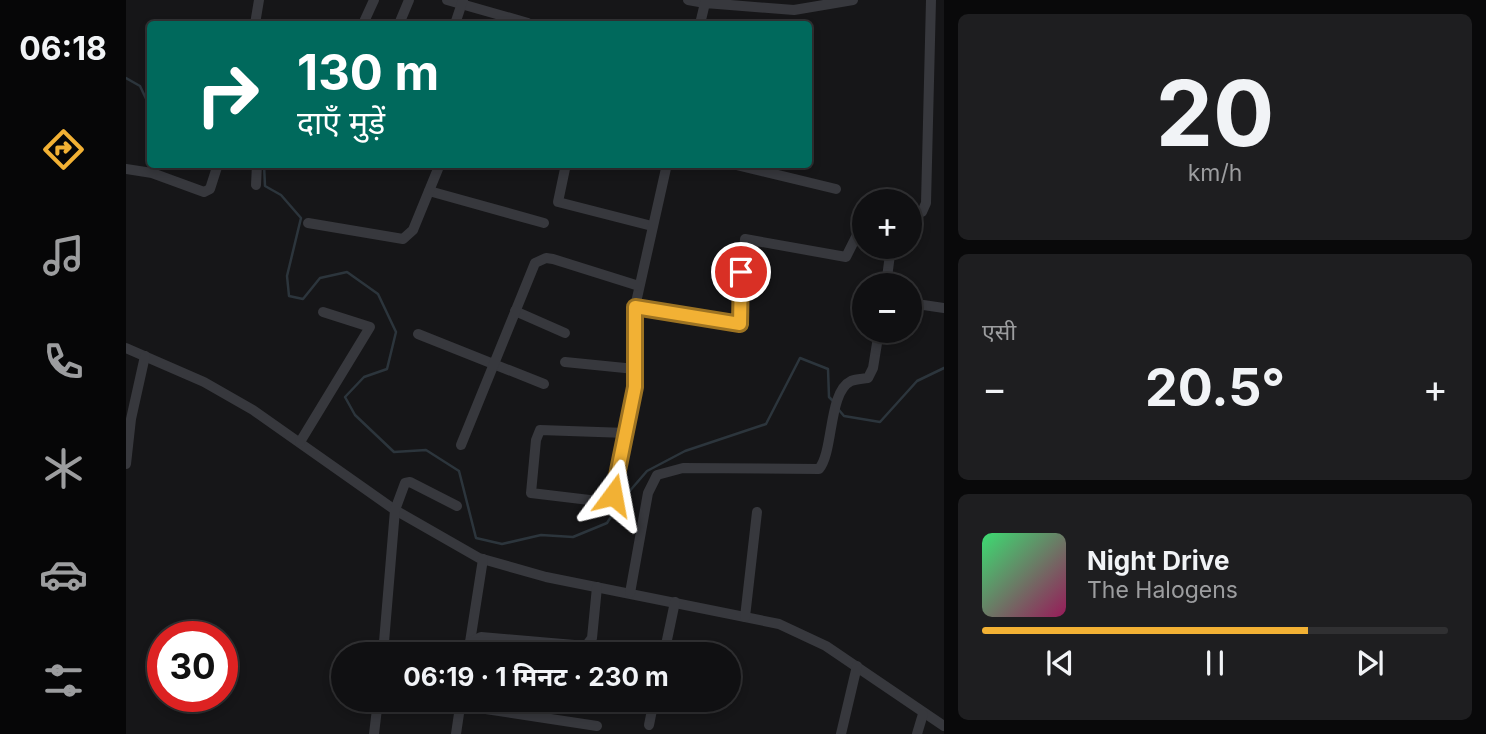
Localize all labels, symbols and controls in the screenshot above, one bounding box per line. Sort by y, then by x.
text: 06:18 [19,29,107,68]
text: 130 m [297,43,439,102]
icon: right [182,49,273,140]
text: 20 [1156,58,1274,168]
text: दाएँ मुड़ें [297,103,385,142]
icon: directions [39,125,88,174]
text: km/h [1188,159,1242,187]
map controls [852,189,922,343]
button: + [852,189,922,259]
icon: music [39,231,88,280]
pin [711,242,771,302]
icon: arrive [722,253,760,291]
button: − [852,273,922,343]
text: एसी [982,318,1016,346]
icon: phone [39,337,88,386]
text: 20.5° [1145,356,1285,419]
text: − [982,365,1007,411]
text: + [1423,365,1448,411]
icon: climate [39,444,88,493]
position arrow [576,458,650,532]
text: Night Drive [1087,545,1229,576]
icon: car [39,550,88,599]
text: The Halogens [1087,576,1238,604]
speed limit sign: 30 [147,621,238,712]
icon: previous [1041,644,1079,682]
icon: pause [1196,644,1234,682]
icon: next [1351,644,1389,682]
icon: filters [39,656,88,705]
text: 06:19 · 1 मिनट · 230 m [403,661,669,692]

